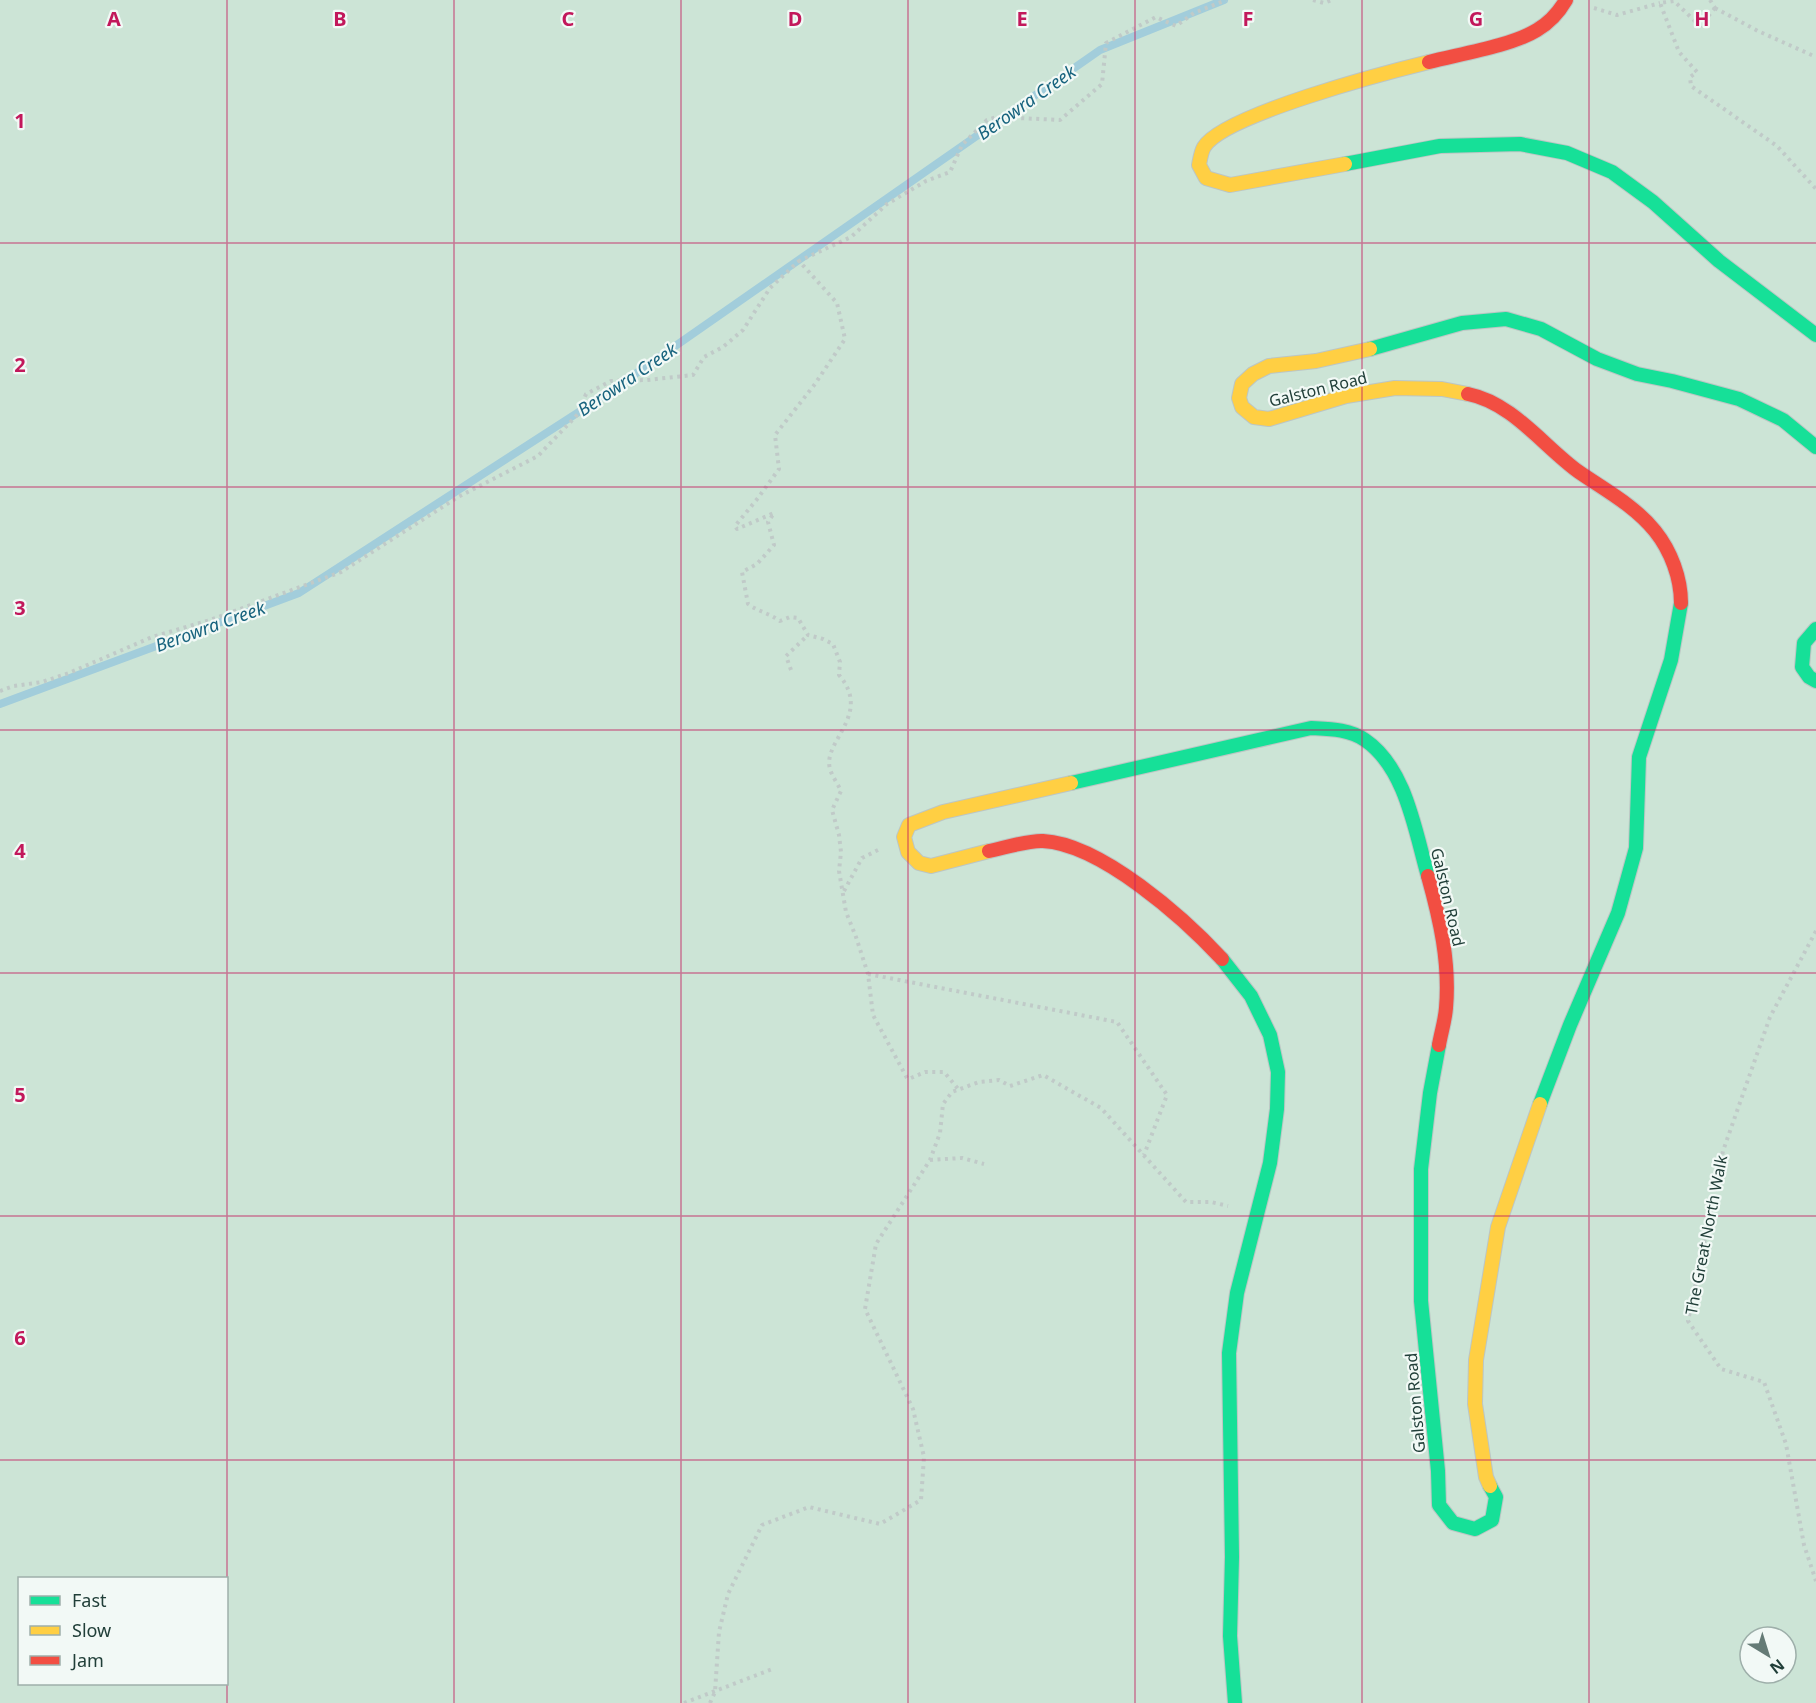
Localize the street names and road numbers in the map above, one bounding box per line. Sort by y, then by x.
street label: Galston Road [1267,366,1369,412]
street label: Galston Road [1426,846,1470,948]
street label: The Great North Walk [1680,1153,1732,1317]
street label: Galston Road [1400,1352,1430,1454]

